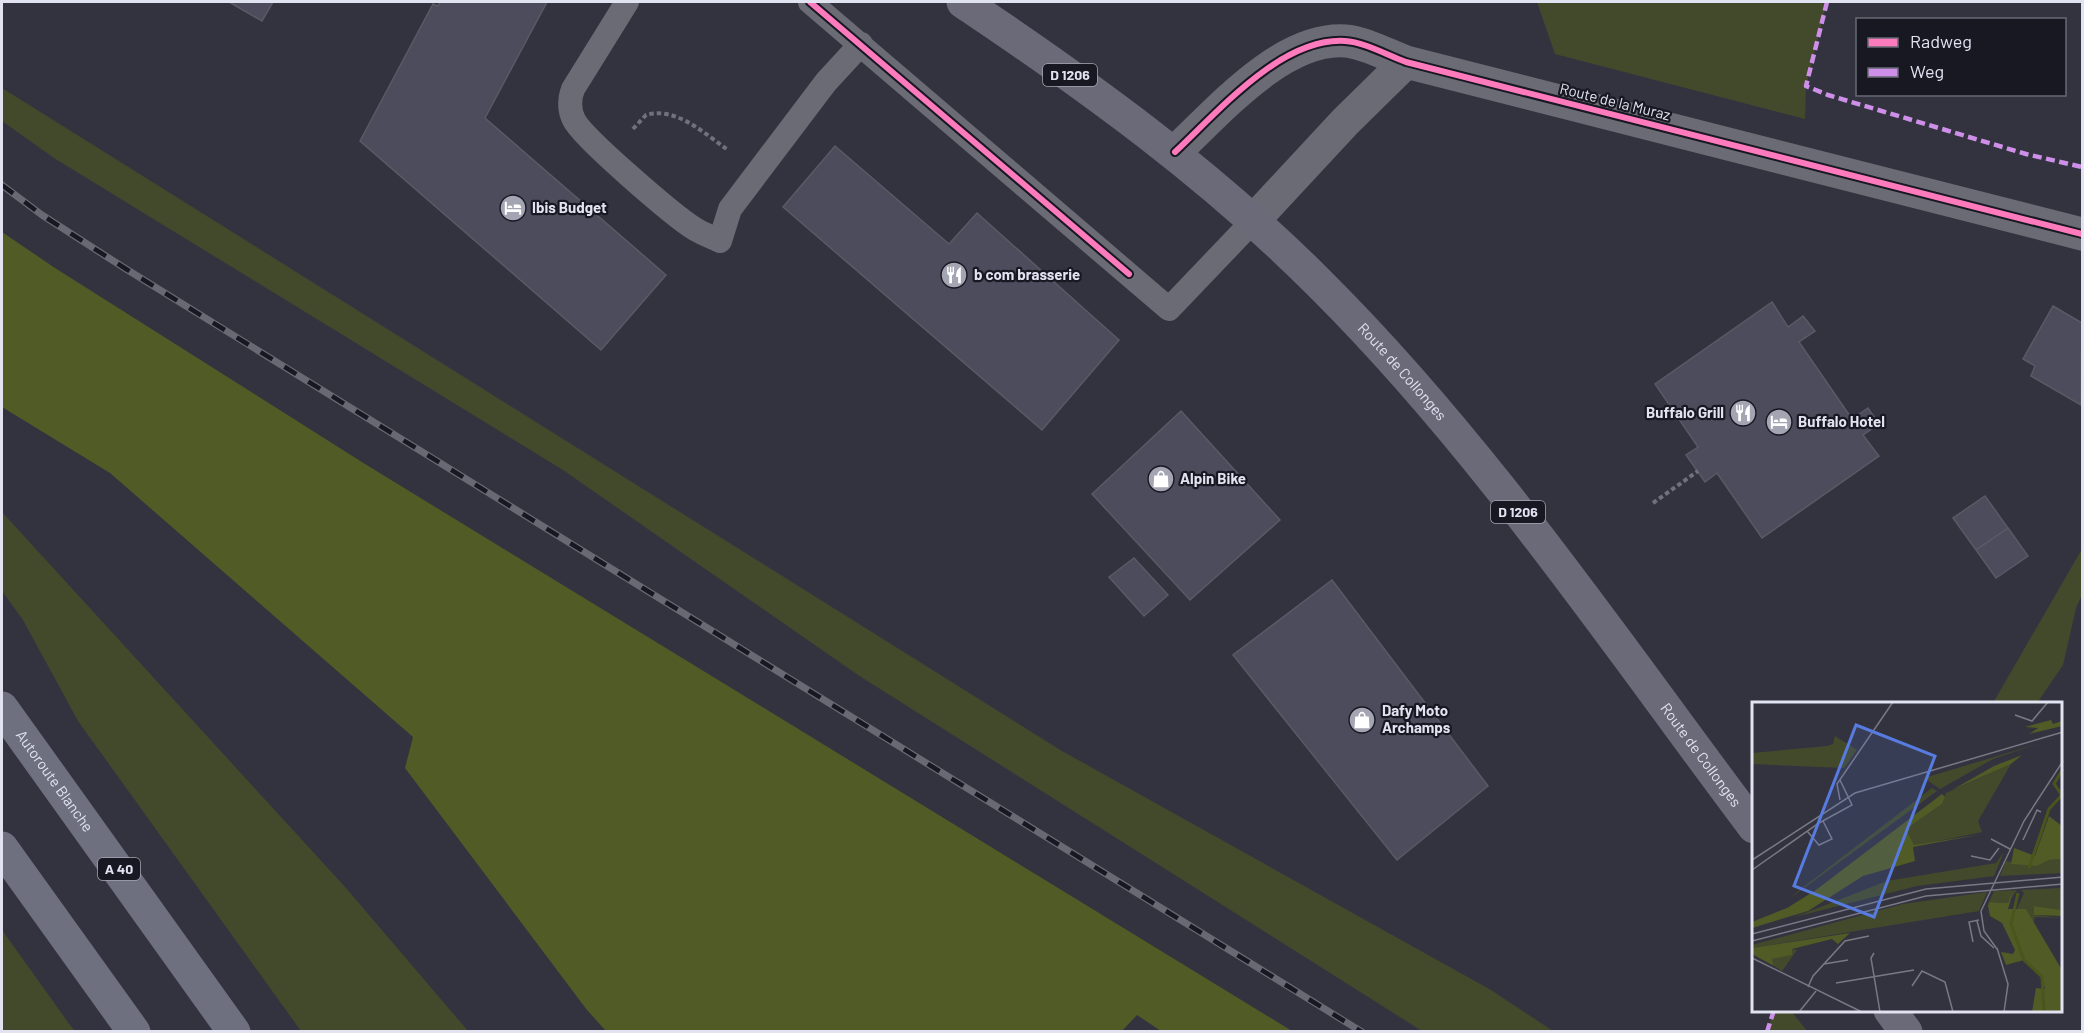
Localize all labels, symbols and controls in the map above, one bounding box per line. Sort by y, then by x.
legend [1856,18,2066,96]
text: Radweg [1910,30,1972,52]
text: Weg [1910,60,1944,82]
road number: D 1206 [1043,64,1097,86]
street label: Route de la Muraz [1558,79,1673,124]
hotel icon: Ibis Budget [498,193,528,223]
place label: Ibis Budget [532,198,607,216]
restaurant icon: b com brasserie [939,260,969,290]
place label: b com brasserie [974,265,1080,283]
street label: Route de Collonges [1355,319,1451,424]
restaurant icon: Buffalo Grill [1728,398,1758,428]
place label: Buffalo Grill [1646,403,1724,421]
hotel icon: Buffalo Hotel [1764,407,1794,437]
place label: Buffalo Hotel [1798,412,1885,430]
shop icon: Alpin Bike [1146,464,1176,494]
place label: Alpin Bike [1180,469,1246,487]
road number: D 1206 [1491,501,1545,523]
street label: Route de Collonges [1657,699,1746,810]
place label: Dafy Moto Archamps [1382,701,1451,736]
inset map [1752,702,2063,1012]
shop icon: Dafy Moto Archamps [1347,705,1377,735]
street label: Autoroute Blanche [13,726,98,835]
road number: A 40 [98,858,140,880]

